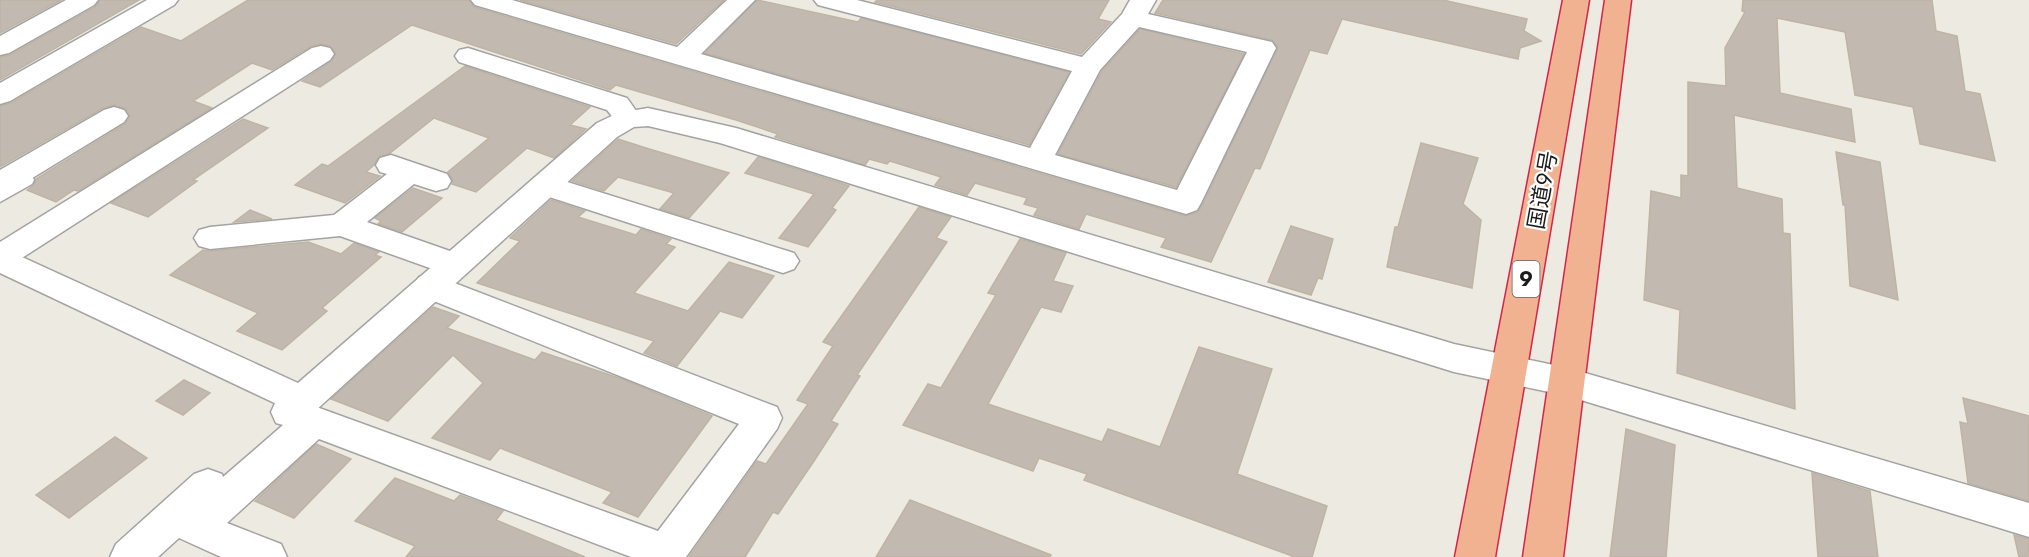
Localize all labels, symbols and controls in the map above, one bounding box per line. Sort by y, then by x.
street label: 国道9号 [1519,148,1565,232]
road number: 9 [1512,261,1540,297]

